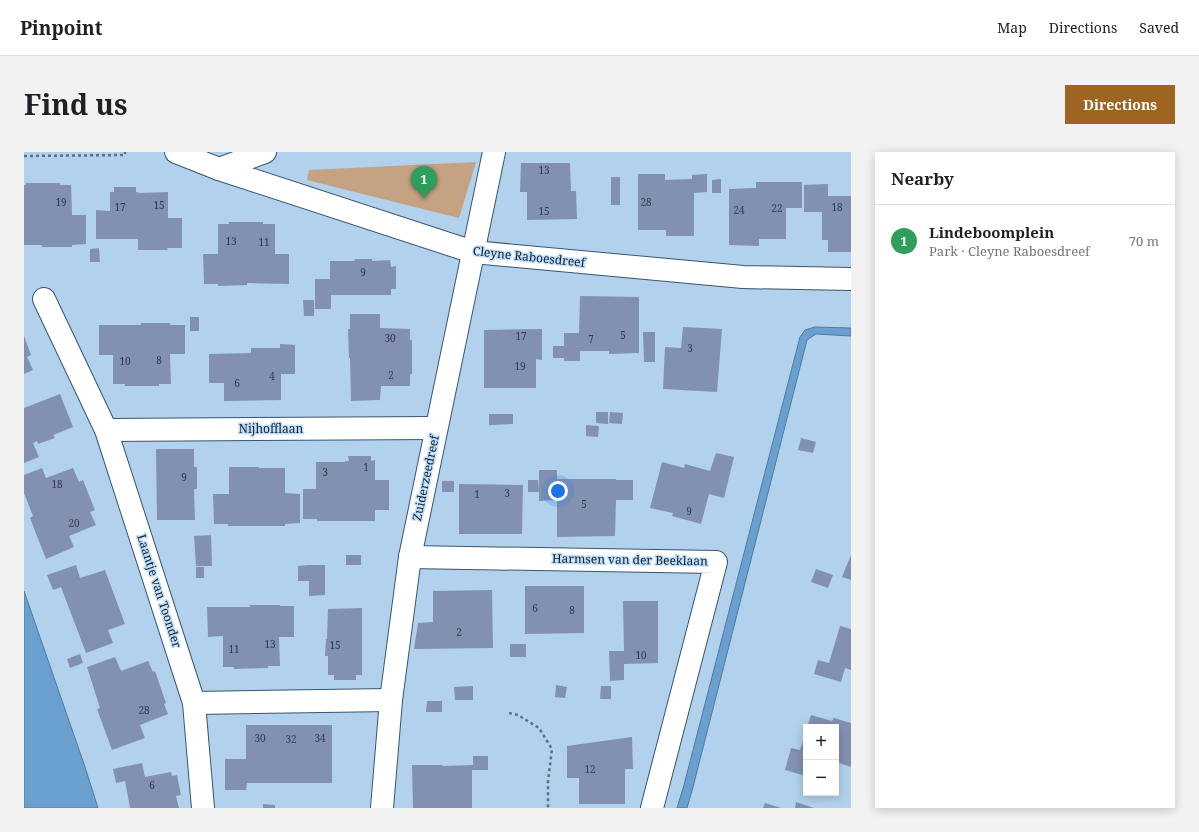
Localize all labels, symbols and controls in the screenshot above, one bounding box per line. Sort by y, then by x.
text: Pinpoint [20,15,102,41]
text: Map [997,18,1027,37]
text: Directions [1049,18,1117,37]
text: Saved [1139,18,1179,37]
text: Find us [24,85,128,123]
button: Directions [1065,85,1175,124]
house number: 13 [538,163,550,177]
pin: 1 [411,166,437,199]
text: Nearby [891,167,954,190]
house number: 19 [55,195,67,209]
house number: 28 [640,195,652,209]
house number: 15 [153,198,165,212]
house number: 17 [114,200,126,214]
house number: 18 [831,200,843,214]
house number: 22 [771,201,783,215]
house number: 24 [733,203,745,217]
house number: 15 [538,204,550,218]
text: Lindeboomplein [929,222,1054,242]
text: 1 [900,232,908,250]
text: 70 m [1129,232,1159,250]
house number: 13 [225,234,237,248]
house number: 11 [258,235,270,249]
street label: Cleyne Raboesdreef [472,242,587,271]
text: Park · Cleyne Raboesdreef [929,242,1090,260]
house number: 9 [360,265,366,279]
house number: 5 [620,328,626,342]
house number: 17 [515,329,527,343]
house number: 30 [384,331,396,345]
house number: 7 [588,332,594,346]
house number: 3 [687,341,693,355]
house number: 8 [156,353,162,367]
house number: 10 [119,354,131,368]
house number: 19 [514,359,526,373]
house number: 2 [388,368,394,382]
house number: 4 [269,369,275,383]
house number: 6 [234,376,240,390]
street label: Nijhofflaan [239,420,303,437]
street label: Zuiderzeedreef [408,432,443,522]
house number: 1 [363,460,369,474]
house number: 3 [322,465,328,479]
house number: 9 [181,470,187,484]
house number: 18 [51,477,63,491]
your location [548,481,568,501]
house number: 3 [504,486,510,500]
house number: 1 [474,487,480,501]
house number: 5 [581,497,587,511]
house number: 9 [686,504,692,518]
house number: 20 [68,516,80,530]
street label: Laantje van Toonder [133,532,186,650]
street label: Harmsen van der Beeklaan [552,550,708,569]
house number: 6 [532,601,538,615]
house number: 8 [569,603,575,617]
house number: 2 [456,625,462,639]
house number: 13 [264,637,276,651]
house number: 15 [329,638,341,652]
house number: 11 [228,642,240,656]
house number: 10 [635,648,647,662]
house number: 28 [138,703,150,717]
map controls [803,724,839,796]
button: + [803,724,839,760]
house number: 30 [254,731,266,745]
house number: 34 [314,731,326,745]
house number: 32 [285,732,297,746]
button: − [803,760,839,796]
house number: 12 [584,762,596,776]
house number: 6 [149,778,155,792]

